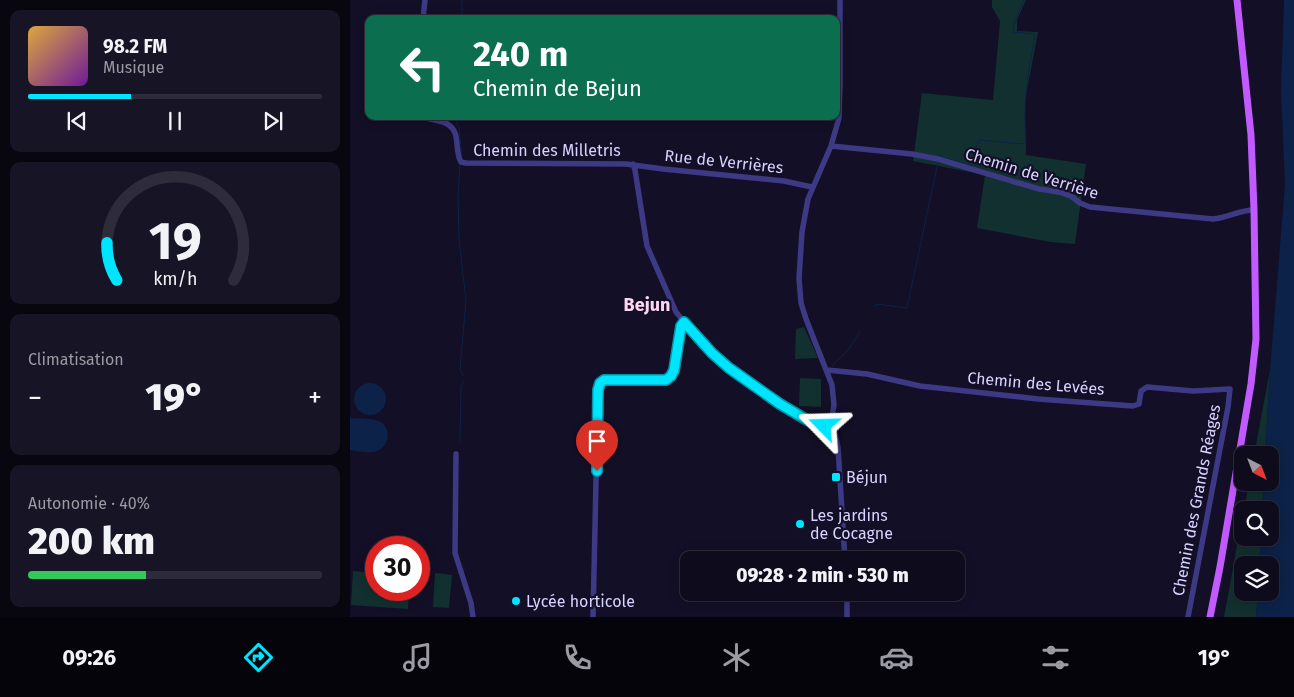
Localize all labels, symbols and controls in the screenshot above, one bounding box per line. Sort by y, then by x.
text: 240 m [473,33,568,75]
text: 98.2 FM [103,35,167,58]
icon: left [390,35,455,100]
text: Musique [103,58,164,77]
text: Chemin de Bejun [473,75,642,102]
icon: previous [63,107,91,135]
icon: pause [161,107,189,135]
icon: next [259,107,287,135]
street label: Chemin des Milletris [473,141,621,160]
street label: Chemin de Verrière [963,144,1101,203]
street label: Rue de Verrières [664,146,784,177]
text: 19 [148,210,202,273]
text: km/h [153,268,197,290]
district label: Bejun [624,294,670,316]
text: Climatisation [28,350,124,369]
street label: Chemin des Levées [967,368,1105,399]
text: 19° [145,374,205,420]
text: − [28,381,42,414]
text: + [308,381,322,414]
position arrow [797,399,849,451]
street label: Chemin des Grands Réages [1169,403,1224,597]
pin [576,420,618,471]
icon: arrive [583,427,611,455]
north arrow [1234,446,1279,491]
map controls [1234,446,1279,601]
place label: Béjun [846,468,888,487]
marker: Béjun [830,471,842,483]
text: Autonomie · 40% [28,494,150,513]
button: search [1234,501,1279,546]
place label: Les jardins de Cocagne [810,506,893,543]
text: 200 km [28,518,155,564]
marker: Les jardins de Cocagne [794,518,806,530]
speed limit sign: 30 [365,536,430,601]
button: layers [1234,556,1279,601]
text: 09:28 · 2 min · 530 m [736,564,909,587]
place label: Lycée horticole [526,592,635,611]
marker: Lycée horticole [510,595,522,607]
icon: directions [241,640,276,675]
icon: music [400,640,435,675]
icon: phone [560,640,595,675]
icon: climate [719,640,754,675]
icon: car [879,640,914,675]
icon: filters [1038,640,1073,675]
text: 09:26 [62,644,116,671]
text: 19° [1198,644,1232,671]

